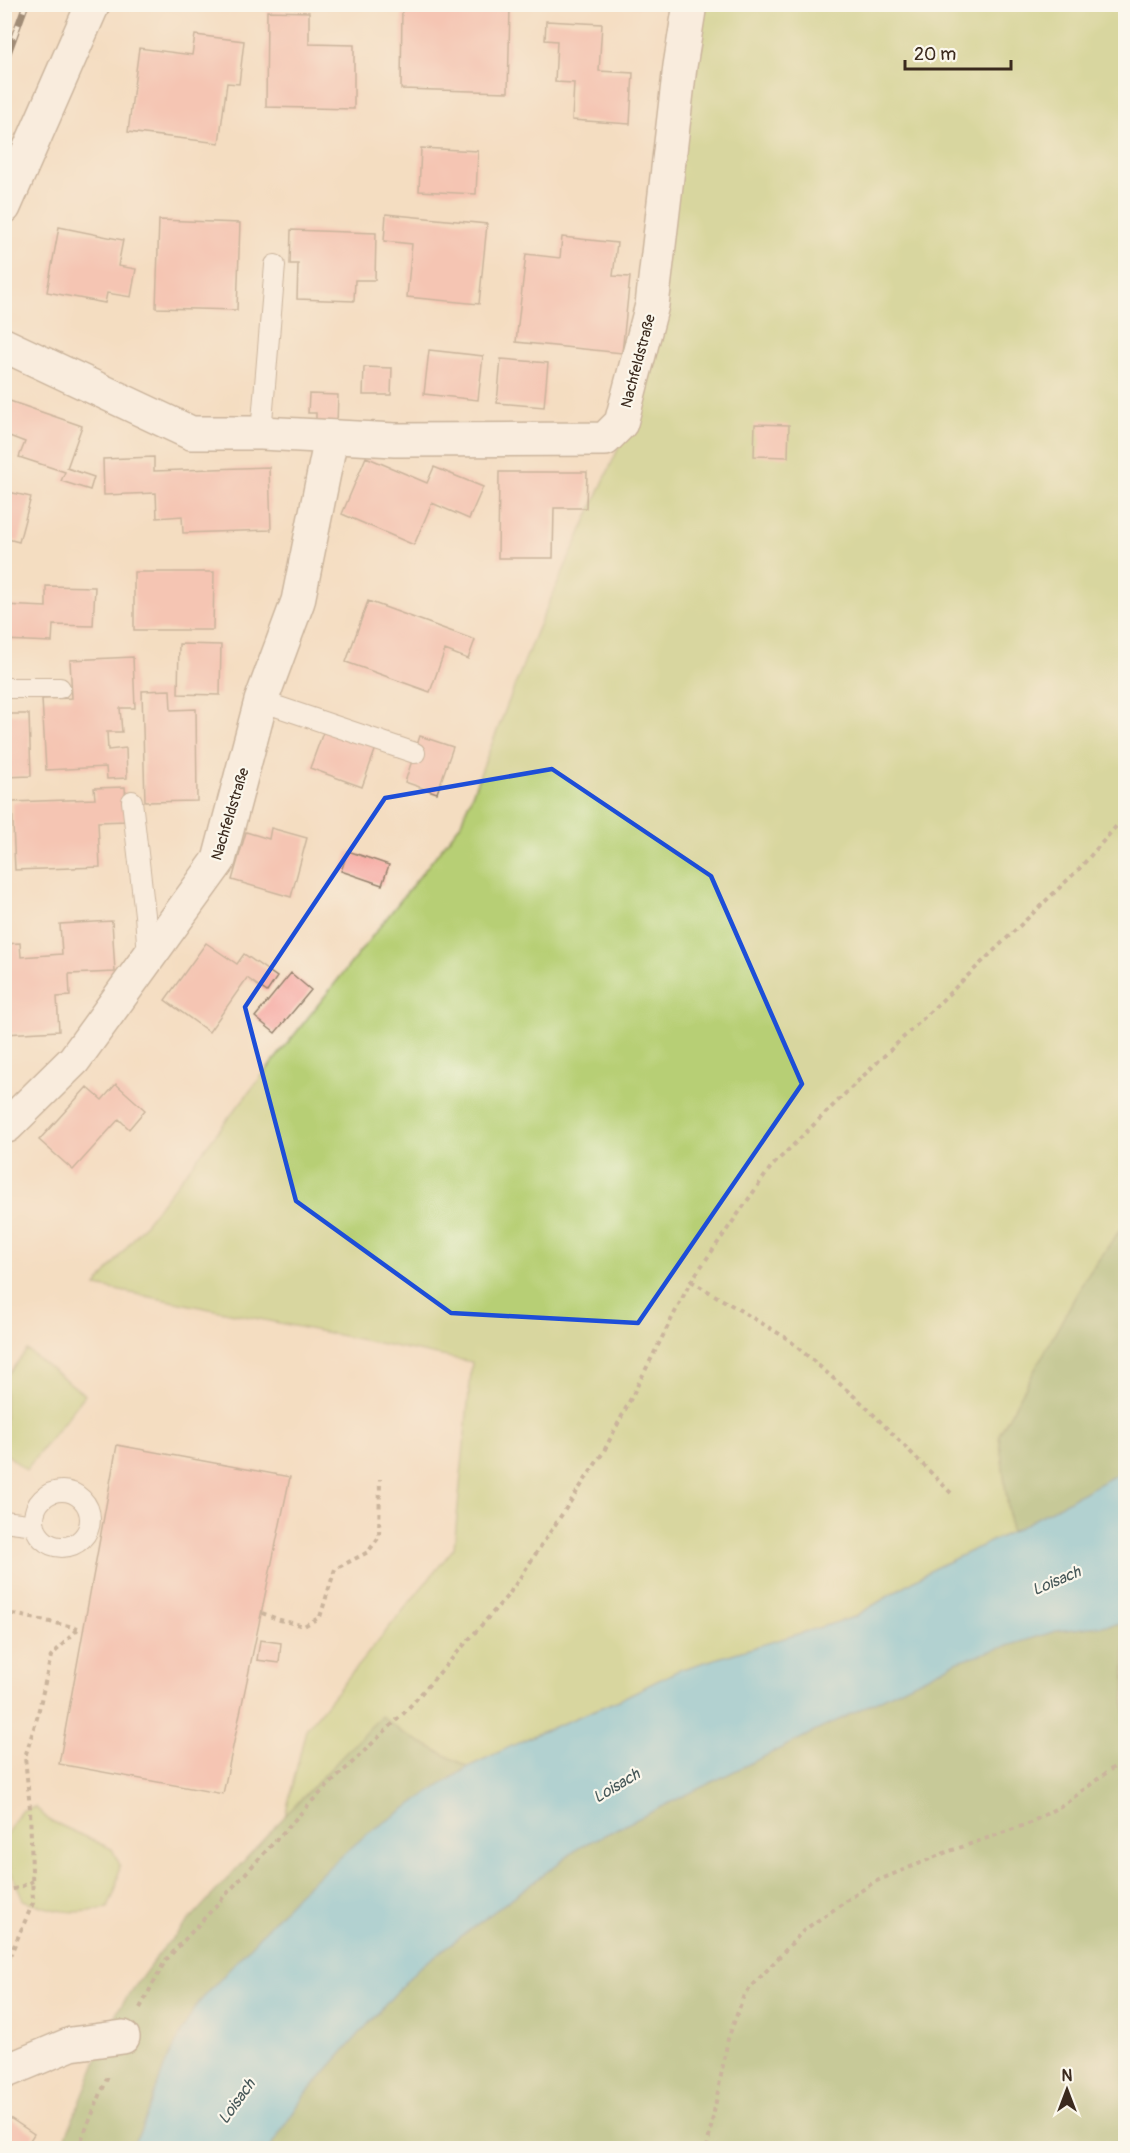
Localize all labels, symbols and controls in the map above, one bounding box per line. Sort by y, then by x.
scale bar [905,33,1012,71]
text: 20 m [914,43,956,66]
street label: Nachfeldstraße [617,312,660,410]
street label: Nachfeldstraße [207,765,254,863]
water label: Loisach [1029,1561,1085,1600]
water label: Loisach [590,1763,645,1807]
north arrow [1037,2060,1097,2120]
text: N [1062,2066,1073,2086]
water label: Loisach [214,2074,261,2128]

